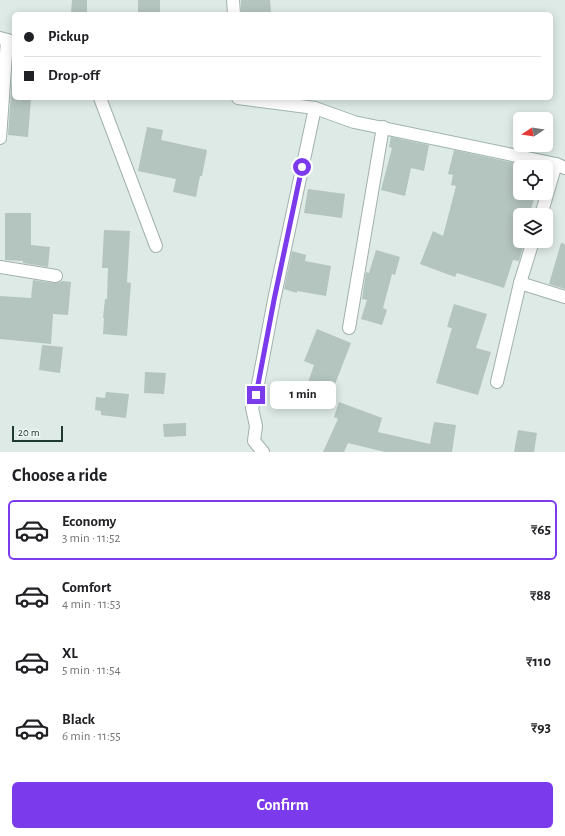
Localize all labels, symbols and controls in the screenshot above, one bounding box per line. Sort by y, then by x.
text: Pickup [48,29,89,44]
text: Drop-off [48,68,100,83]
north arrow [513,112,553,152]
map controls [513,112,553,248]
route start [293,158,311,176]
button: locate [513,160,553,200]
button: layers [513,208,553,248]
callout: 1 min [270,381,336,409]
route end [247,386,265,404]
text: 1 min [289,388,317,401]
scale bar [12,424,63,443]
text: 20 m [18,427,39,438]
text: Choose a ride [12,467,107,485]
icon: car [14,512,50,548]
text: Economy [62,514,116,529]
text: ₹65 [531,522,551,537]
text: 3 min · 11:52 [62,532,120,545]
icon: car [14,578,50,614]
text: Comfort [62,580,111,595]
text: ₹88 [530,588,551,603]
text: 4 min · 11:53 [62,598,121,611]
icon: car [14,644,50,680]
text: XL [62,646,78,661]
text: ₹110 [526,654,551,669]
text: 5 min · 11:54 [62,664,121,677]
icon: car [14,710,50,746]
text: Black [62,712,95,727]
text: ₹93 [531,720,551,735]
text: 6 min · 11:55 [62,730,121,743]
button: Confirm [12,782,553,828]

